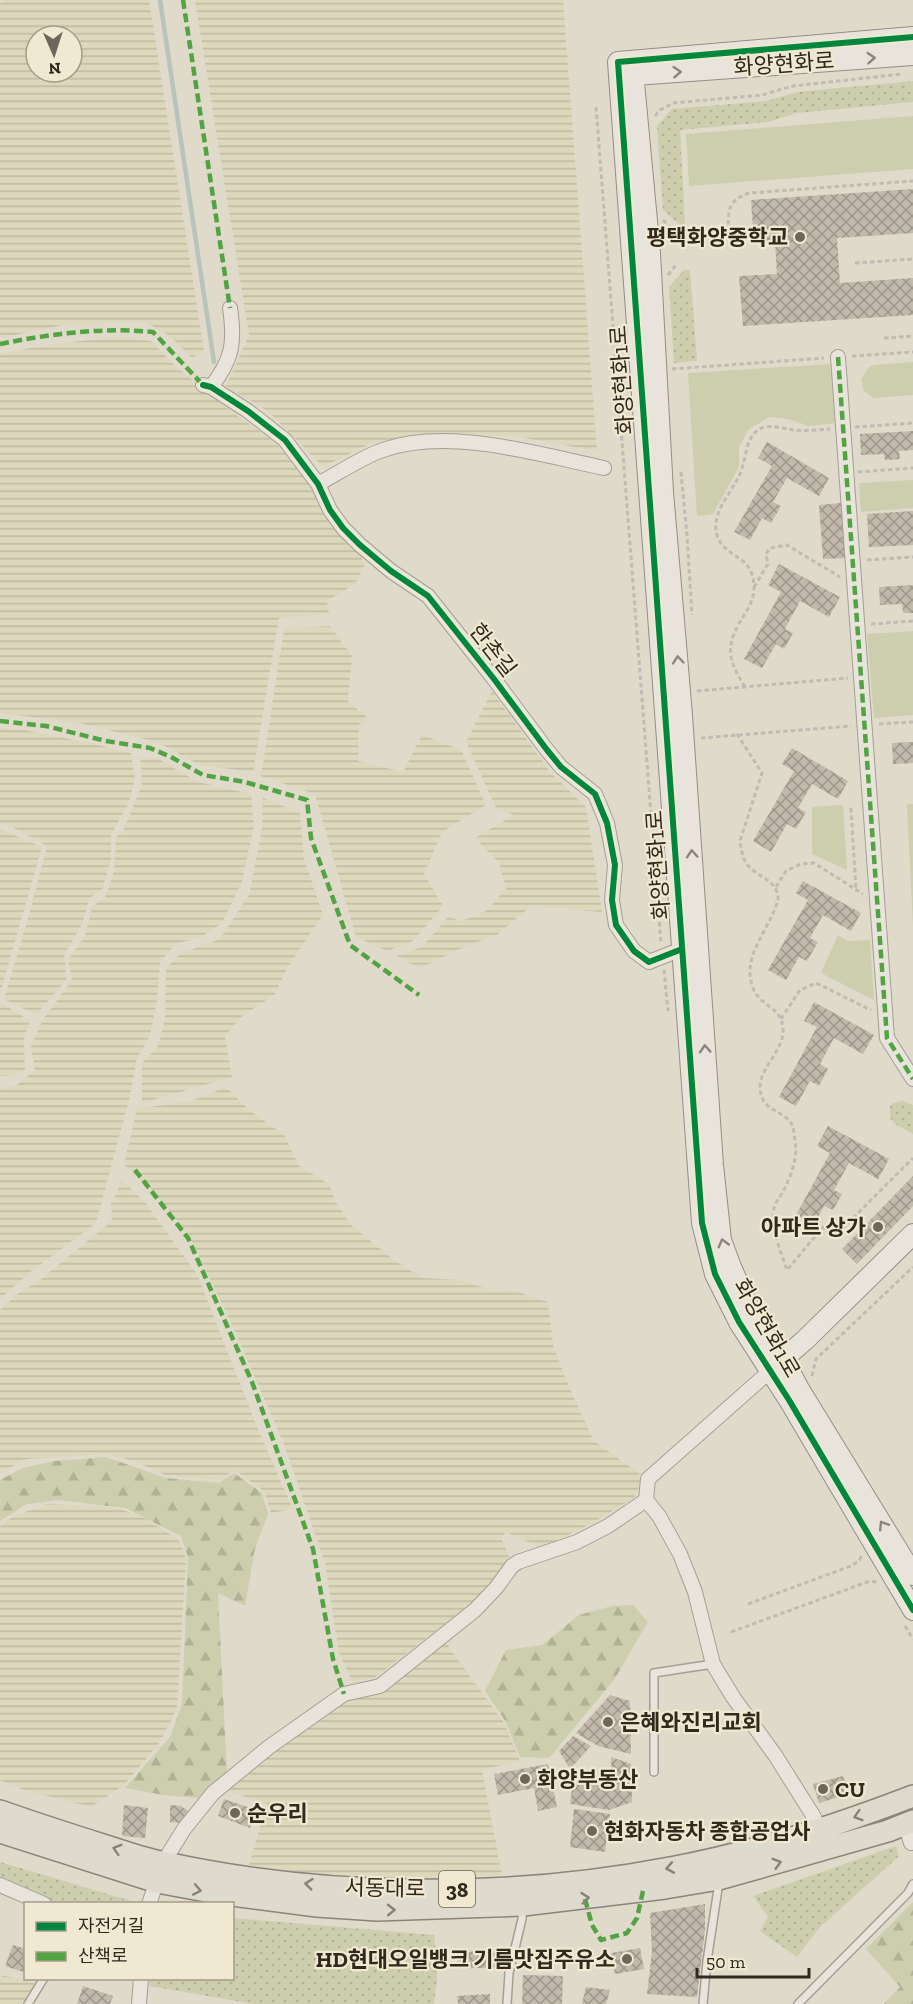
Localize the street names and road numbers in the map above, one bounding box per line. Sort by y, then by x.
street label: 화양현화로 [733,47,835,81]
street label: 화양현화1로 [605,324,639,436]
street label: 한촌길 [464,618,522,682]
street label: 화양현화1로 [641,809,675,921]
street label: 화양현화1로 [728,1274,806,1382]
road number: 38 [439,1871,475,1907]
street label: 서동대로 [344,1874,426,1902]

